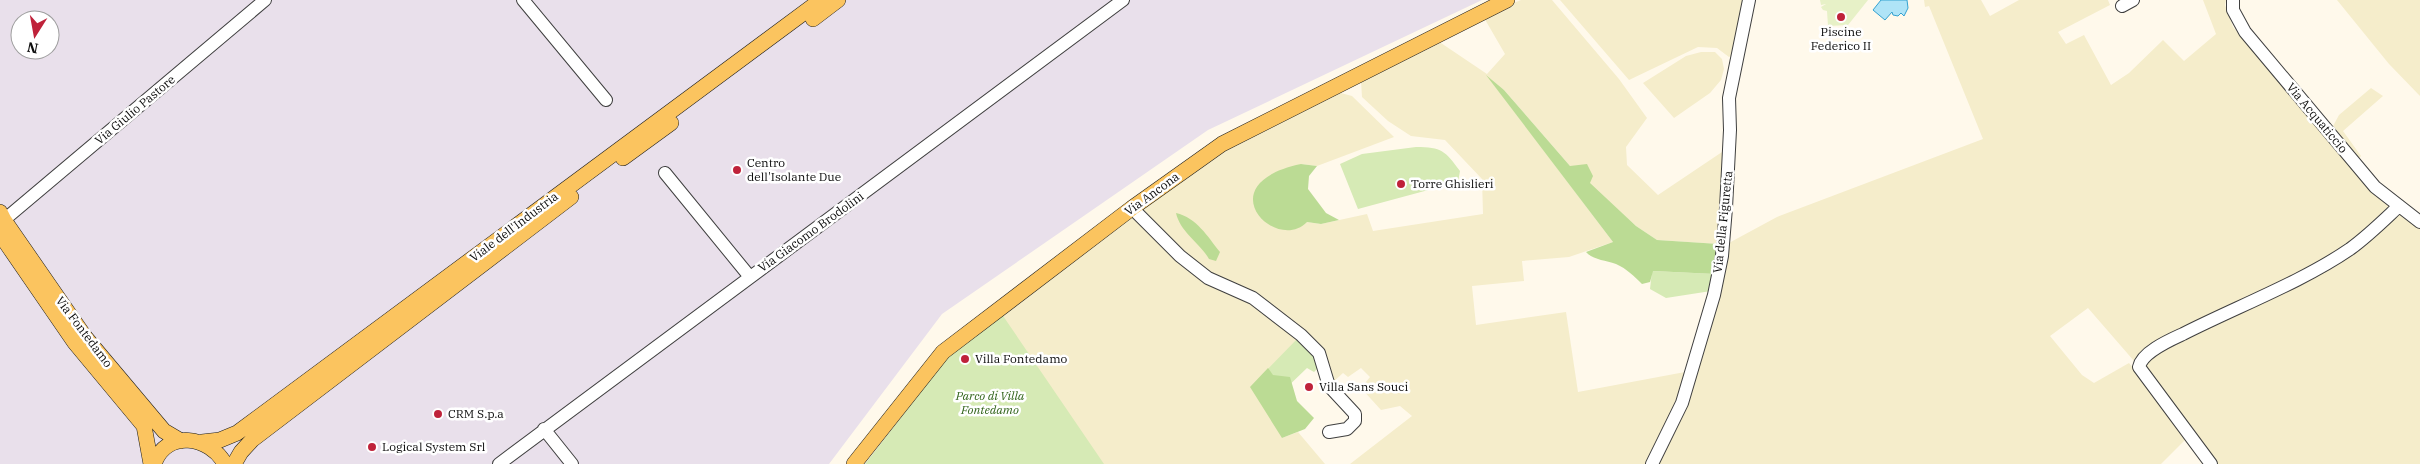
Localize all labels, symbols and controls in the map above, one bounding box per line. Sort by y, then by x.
north arrow [10,10,60,60]
marker: Piscine Federico II [1835,11,1847,23]
place label: Piscine Federico II [1811,24,1871,53]
text: N [25,38,40,58]
street label: Via Giulio Pastore [92,72,178,148]
street label: Via Acquaticcio [2284,80,2351,156]
place label: Centro dell'Isolante Due [747,155,841,184]
marker: Centro dell'Isolante Due [731,164,743,176]
street label: Via Ancona [1121,169,1182,218]
street label: Via della Figuretta [1710,170,1735,274]
place label: Torre Ghislieri [1411,176,1494,191]
marker: Torre Ghislieri [1395,178,1407,190]
street label: Viale dell'Industria [466,188,561,265]
street label: Via Giacomo Brodolini [755,188,867,275]
street label: Via Fontedamo [53,293,116,370]
place label: Villa Fontedamo [975,351,1068,366]
marker: Villa Fontedamo [959,353,971,365]
place label: Villa Sans Souci [1319,379,1408,394]
marker: Villa Sans Souci [1303,381,1315,393]
park label: Parco di Villa Fontedamo [955,388,1025,417]
place label: CRM S.p.a [448,406,504,421]
marker: CRM S.p.a [432,408,444,420]
place label: Logical System Srl [382,439,486,454]
marker: Logical System Srl [366,441,378,453]

